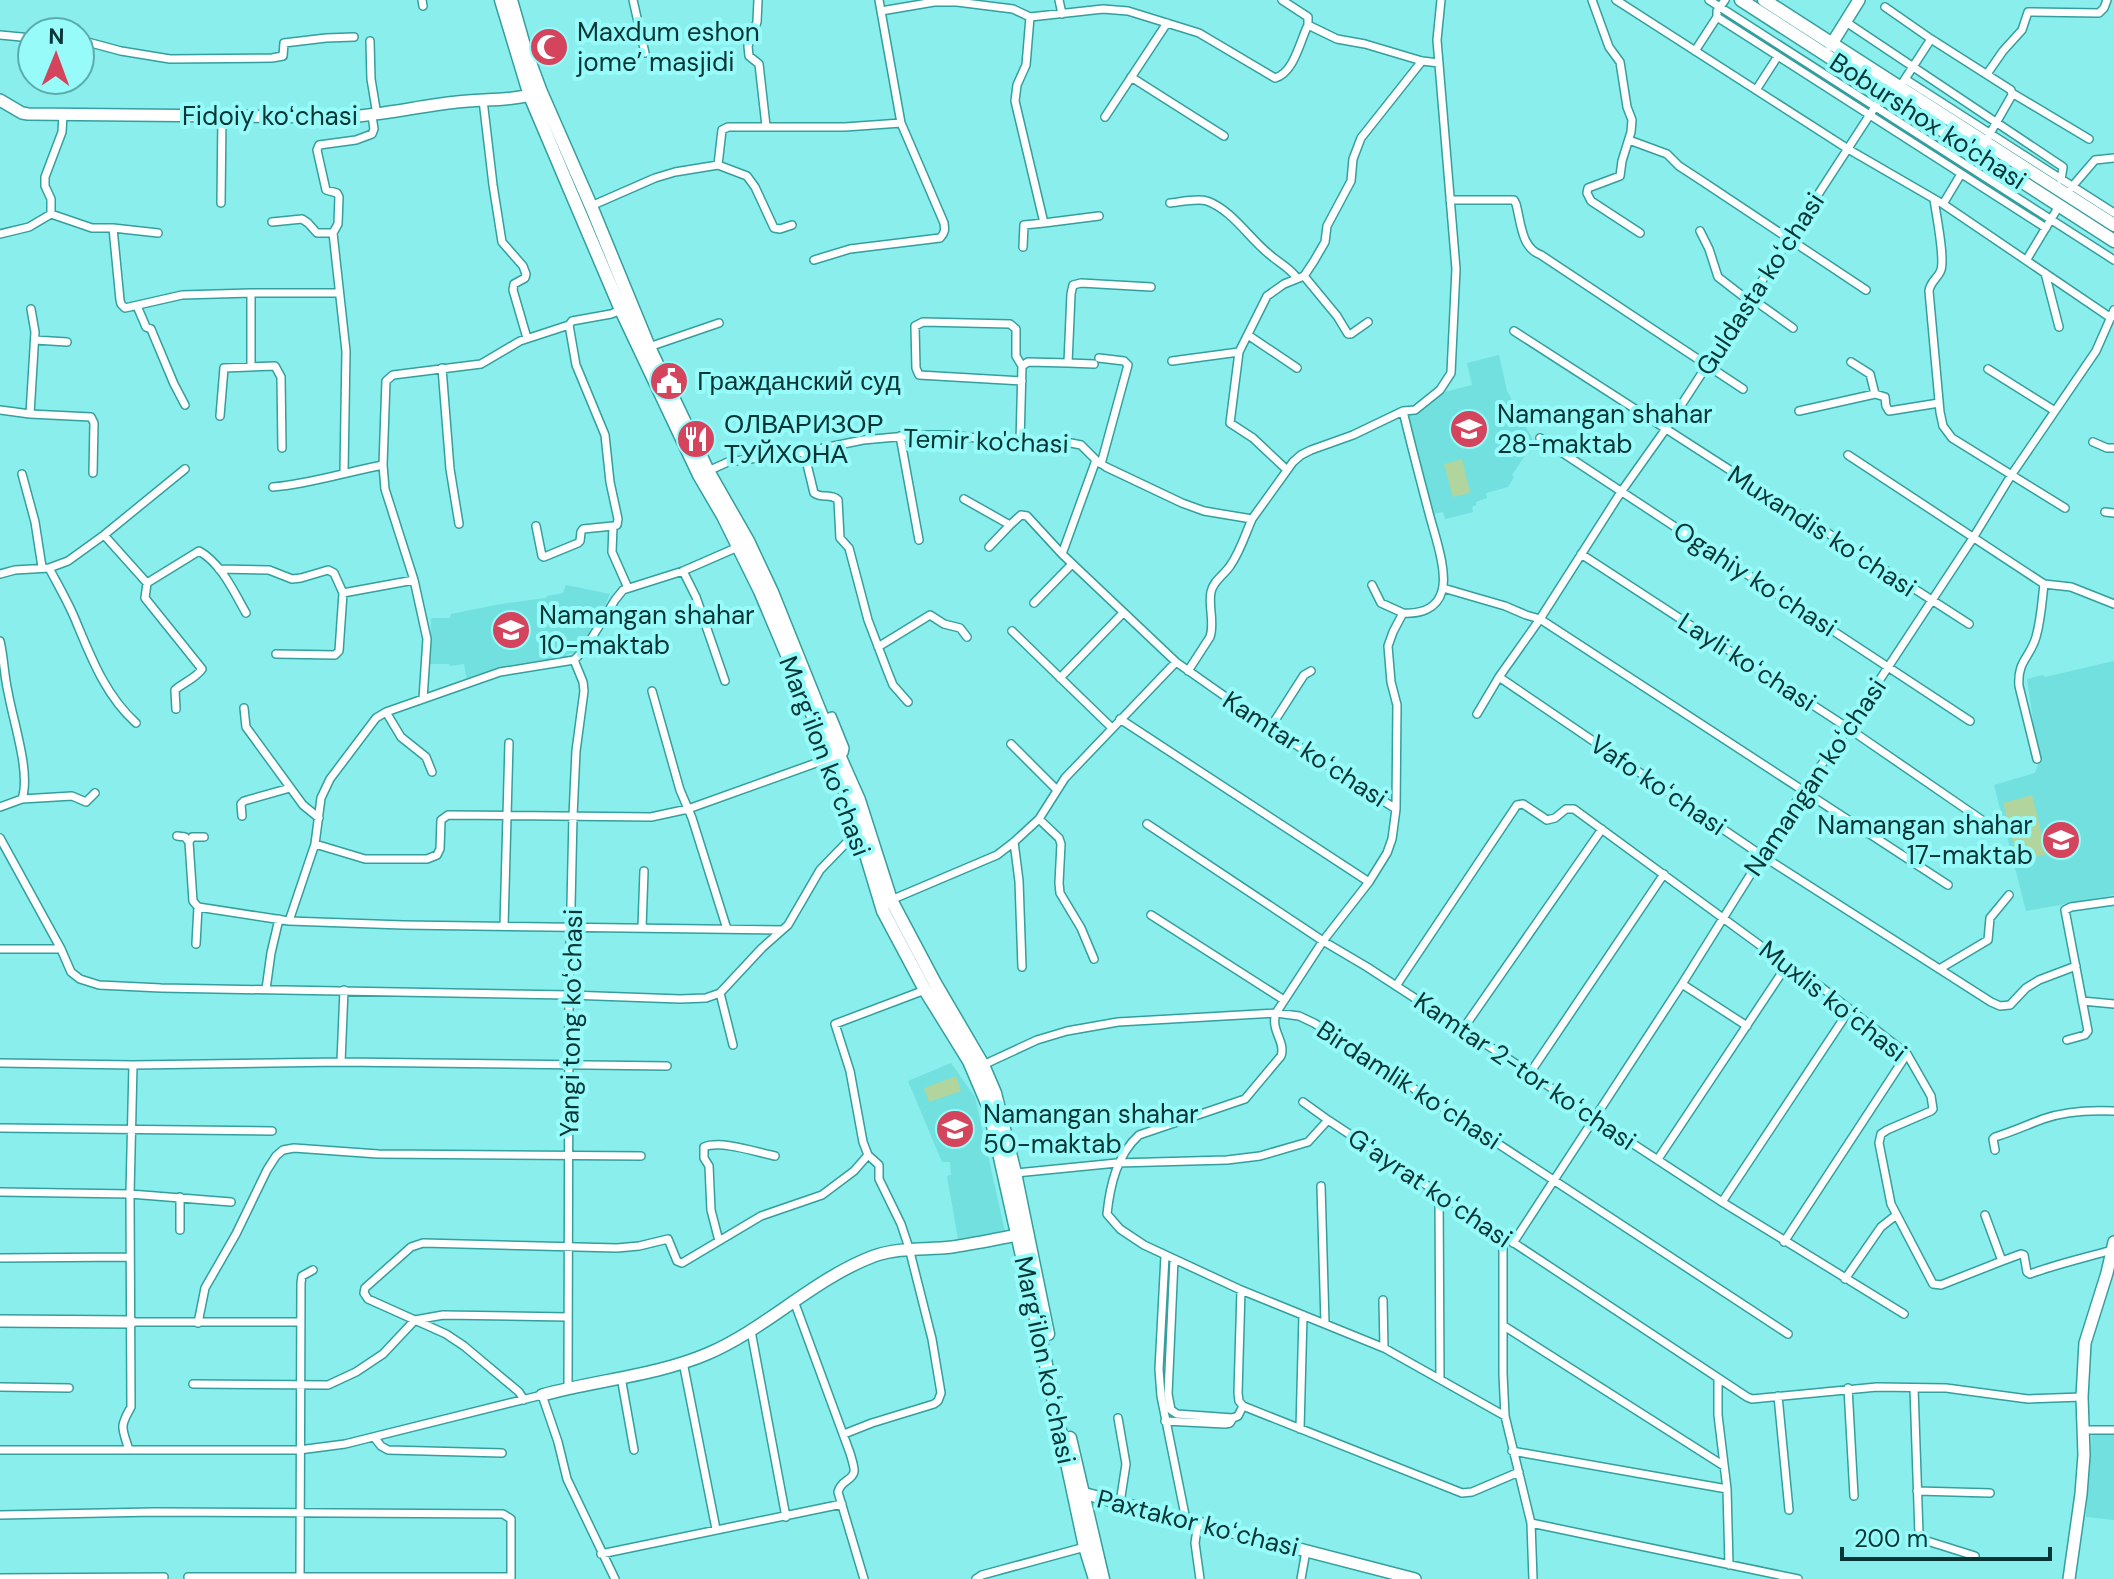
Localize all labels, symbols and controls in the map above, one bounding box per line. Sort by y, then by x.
place label: Maxdum eshon jome’ masjidi [576,15,760,79]
north arrow [16,16,96,96]
text: N [48,22,65,51]
mosque icon: Maxdum eshon jome’ masjidi [528,26,570,68]
street label: Boburshox ko'chasi [1823,45,2033,197]
street label: Fidoiy koʻchasi [182,99,358,133]
street label: Guldasta koʻchasi [1688,186,1832,382]
public building icon: Гражданский суд [648,360,690,402]
place label: Гражданский суд [697,364,901,398]
place label: Namangan shahar 28-maktab [1497,397,1713,461]
place label: ОЛВАРИЗОР ТУЙХОНА [724,407,884,471]
school or university icon: Namangan shahar 28-maktab [1448,408,1490,450]
restaurant icon: ОЛВАРИЗОР ТУЙХОНА [675,418,717,460]
street label: Temir ko'chasi [903,421,1069,461]
street label: Muxandis koʻchasi [1721,457,1923,605]
street label: Ogahiy koʻchasi [1667,514,1843,644]
place label: Namangan shahar 10-maktab [539,598,755,662]
street label: Layli koʻchasi [1672,605,1822,719]
school or university icon: Namangan shahar 10-maktab [490,609,532,651]
street label: Margʻilon koʻchasi [771,651,879,861]
street label: Namangan koʻchasi [1736,672,1894,882]
street label: Kamtar koʻchasi [1216,683,1394,815]
street label: Vafo koʻchasi [1583,727,1733,843]
place label: Namangan shahar 17-maktab [1817,808,2033,872]
school or university icon: Namangan shahar 17-maktab [2040,819,2082,861]
street label: Yangi tong koʻchasi [552,909,590,1137]
street label: Muxlis koʻchasi [1752,933,1914,1069]
street label: Kamtar 2-tor koʻchasi [1408,984,1642,1158]
street label: Birdamlik koʻchasi [1310,1013,1508,1157]
place label: Namangan shahar 50-maktab [983,1097,1199,1161]
school or university icon: Namangan shahar 50-maktab [934,1108,976,1150]
street label: Gʻayrat koʻchasi [1341,1121,1519,1255]
street label: Margʻilon koʻchasi [1006,1253,1084,1467]
street label: Paxtakor koʻchasi [1094,1482,1302,1564]
scale bar [1842,1511,2050,1561]
text: 200 m [1854,1523,1928,1554]

